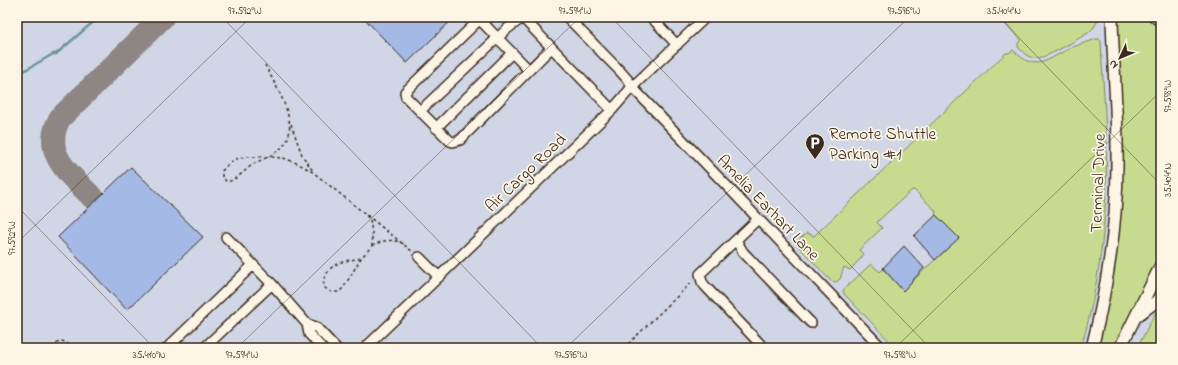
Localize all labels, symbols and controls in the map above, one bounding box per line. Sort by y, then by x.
text: 97.592°W [228,4,262,19]
text: 97.594°W [559,4,591,19]
text: 97.596°W [888,4,921,19]
text: 35.404°N [987,4,1021,19]
north arrow [1100,38,1140,78]
text: N [1105,56,1122,72]
text: 97.598°W [1161,80,1176,112]
place label: Remote Shuttle Parking #1 [829,122,937,169]
street label: Air Cargo Road [480,127,574,220]
parking icon: Remote Shuttle Parking #1 [804,132,826,160]
street label: Terminal Drive [1084,133,1113,233]
street label: Amelia Earhart Lane [711,149,826,267]
text: 35.404°N [1161,163,1176,197]
text: 97.592°W [5,221,20,255]
text: 35.410°N [133,348,166,363]
text: 97.594°W [226,348,258,363]
text: 97.596°W [555,348,588,363]
text: 97.598°W [884,348,916,363]

